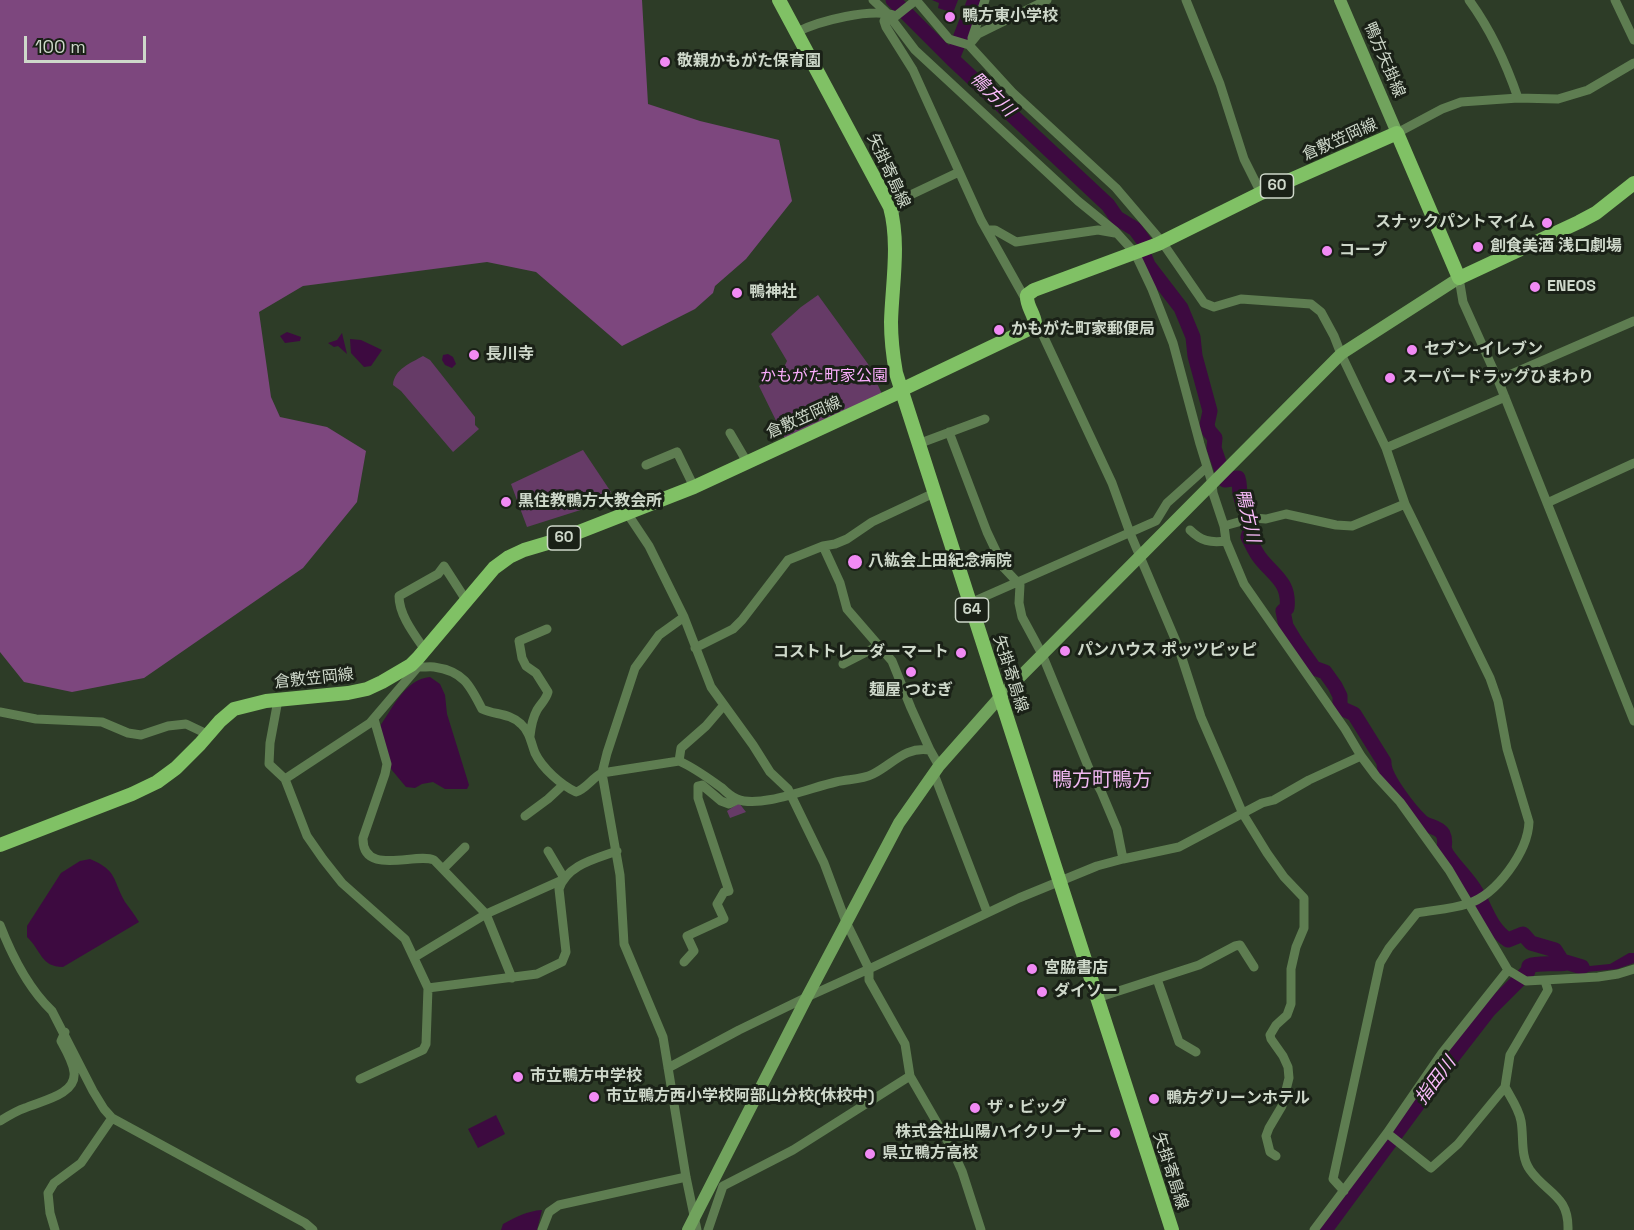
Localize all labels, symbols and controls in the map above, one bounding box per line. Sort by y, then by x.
place label: 鴨方東小学校 [962,7,1058,27]
marker: 鴨方東小学校 [943,10,957,24]
street label: 鴨方矢掛線 [1360,19,1408,101]
scale bar [27,24,148,62]
text: 100 m [35,35,86,58]
place label: 敬親かもがた保育園 [677,52,821,72]
marker: 敬親かもがた保育園 [658,55,672,69]
water label: 鴨方川 [965,68,1019,122]
street label: 倉敷笠岡線 [1300,115,1380,165]
street label: 矢掛寄島線 [862,131,914,211]
road number: 60 [1260,174,1294,198]
place label: スナックパントマイム [1375,213,1535,233]
marker: スナックパントマイム [1540,216,1554,230]
place label: 創食美酒 浅口劇場 [1490,237,1622,257]
marker: 創食美酒 浅口劇場 [1471,240,1485,254]
place label: コープ [1339,241,1387,261]
marker: コープ [1320,244,1334,258]
place label: ENEOS [1547,277,1596,297]
marker: ENEOS [1528,280,1542,294]
place label: 鴨神社 [749,283,797,303]
marker: 鴨神社 [730,286,744,300]
place label: かもがた町家郵便局 [1011,320,1155,340]
marker: かもがた町家郵便局 [992,323,1006,337]
place label: セブン-イレブン [1424,340,1543,360]
marker: セブン-イレブン [1405,343,1419,357]
place label: 長川寺 [486,345,534,365]
marker: 長川寺 [467,348,481,362]
park label: かもがた町家公園 [760,367,888,387]
place label: スーパードラッグひまわり [1402,368,1594,388]
marker: スーパードラッグひまわり [1383,371,1397,385]
street label: 倉敷笠岡線 [764,393,844,443]
water label: 鴨方川 [1230,487,1264,545]
place label: 黒住教鴨方大教会所 [518,492,662,512]
marker: 黒住教鴨方大教会所 [499,495,513,509]
road number: 60 [548,526,580,550]
place label: 八紘会上田紀念病院 [868,552,1012,572]
marker: 八紘会上田紀念病院 [846,553,864,571]
road number: 64 [956,598,988,622]
street label: 矢掛寄島線 [989,633,1031,715]
place label: パンハウス ポッツピッピ [1077,641,1257,661]
place label: コストトレーダーマート [773,643,949,663]
marker: パンハウス ポッツピッピ [1058,644,1072,658]
marker: コストトレーダーマート [954,646,968,660]
street label: 倉敷笠岡線 [273,665,355,693]
marker: 麺屋 つむぎ [904,665,918,679]
place label: 麺屋 つむぎ [869,681,953,701]
district label: 鴨方町鴨方 [1052,769,1152,793]
place label: 宮脇書店 [1044,959,1108,979]
marker: 宮脇書店 [1025,962,1039,976]
place label: ダイソー [1054,982,1118,1002]
marker: ダイソー [1035,985,1049,999]
water label: 指田川 [1411,1053,1461,1109]
place label: 市立鴨方中学校 [530,1067,642,1087]
marker: 市立鴨方中学校 [511,1070,525,1084]
place label: 市立鴨方西小学校阿部山分校(休校中) [606,1087,875,1107]
place label: 鴨方グリーンホテル [1166,1089,1310,1109]
marker: 市立鴨方西小学校阿部山分校(休校中) [587,1090,601,1104]
marker: 鴨方グリーンホテル [1147,1092,1161,1106]
place label: ザ・ビッグ [987,1098,1067,1118]
marker: ザ・ビッグ [968,1101,982,1115]
place label: 株式会社山陽ハイクリーナー [895,1123,1103,1143]
marker: 株式会社山陽ハイクリーナー [1108,1126,1122,1140]
street label: 矢掛寄島線 [1149,1130,1191,1212]
place label: 県立鴨方高校 [882,1144,978,1164]
marker: 県立鴨方高校 [863,1147,877,1161]

